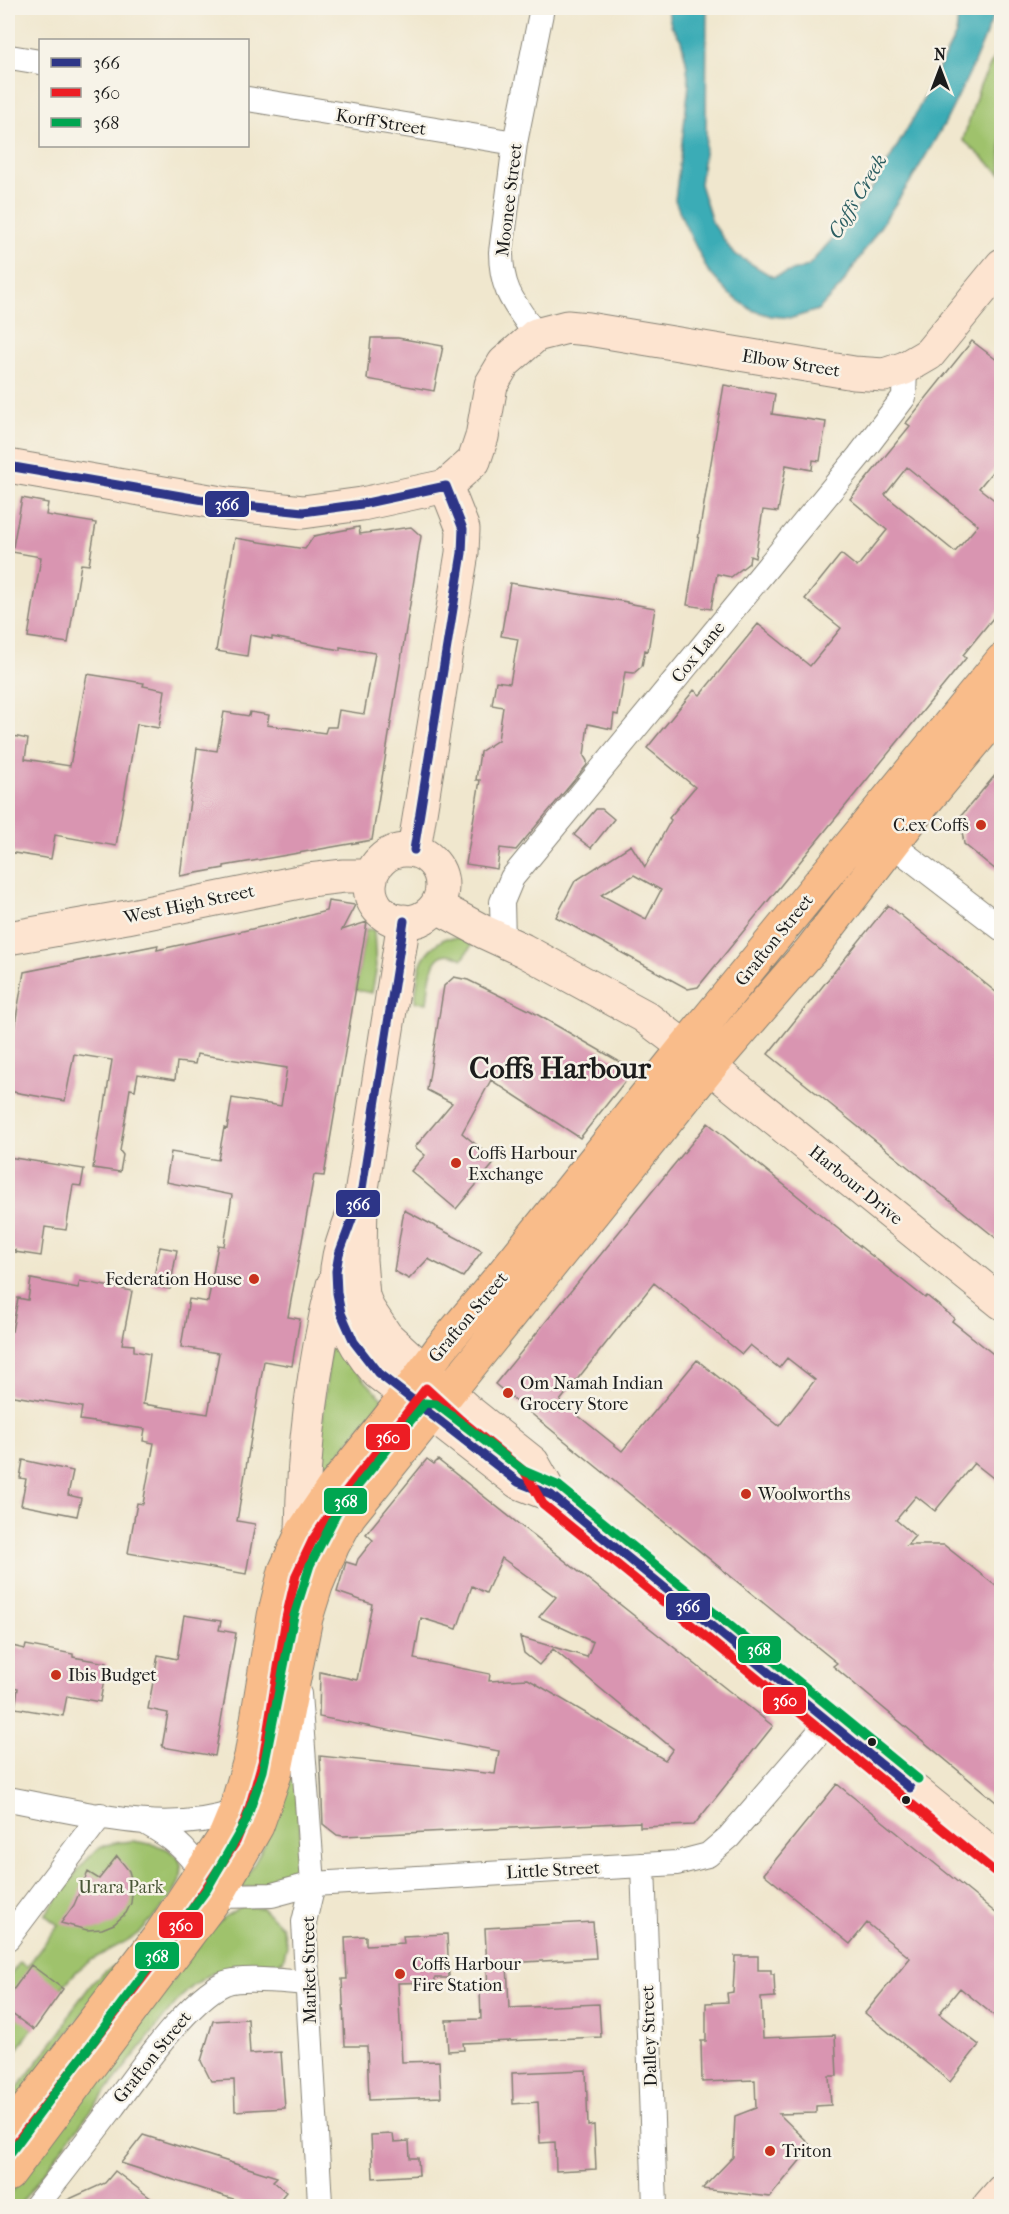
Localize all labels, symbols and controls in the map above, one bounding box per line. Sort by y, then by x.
legend [39,39,249,147]
north arrow [910,39,970,99]
text: N [934,45,947,64]
text: 366 [93,53,120,74]
text: 360 [93,83,120,104]
street label: Korff Street [334,105,428,140]
text: 368 [93,113,119,134]
street label: Moonee Street [492,142,527,258]
water label: Coffs Creek [823,150,892,243]
street label: Elbow Street [740,345,842,382]
line badge: 366 [204,490,250,518]
text: 366 [215,495,239,515]
street label: Cox Lane [667,617,729,687]
place label: C.ex Coffs [893,815,969,836]
marker: C.ex Coffs [974,818,988,832]
street label: West High Street [121,880,257,929]
street label: Grafton Street [731,890,818,990]
district label: Coffs Harbour [469,1051,652,1086]
street label: Harbour Drive [805,1141,907,1230]
place label: Coffs Harbour Exchange [468,1143,577,1185]
marker: Coffs Harbour Exchange [449,1156,463,1170]
line badge: 366 [335,1189,381,1218]
text: 366 [346,1195,370,1215]
street label: Grafton Street [424,1267,513,1367]
place label: Federation House [105,1269,242,1290]
marker: Federation House [247,1272,261,1286]
place label: Om Namah Indian Grocery Store [520,1373,664,1415]
marker: Om Namah Indian Grocery Store [501,1386,515,1400]
line badge: 360 [365,1423,411,1451]
text: 360 [376,1428,400,1448]
place label: Woolworths [757,1484,851,1505]
line badge: 368 [323,1487,368,1515]
marker: Woolworths [739,1487,753,1501]
text: 368 [334,1492,358,1512]
line badge: 366 [665,1592,711,1621]
text: 366 [676,1597,700,1617]
line badge: 368 [737,1635,782,1664]
text: 368 [747,1640,771,1660]
place label: Ibis Budget [68,1665,157,1686]
marker: Ibis Budget [49,1668,63,1682]
line badge: 360 [762,1686,807,1715]
text: 360 [773,1691,797,1711]
unlabelled marker [866,1736,878,1748]
unlabelled marker [900,1794,912,1806]
street label: Little Street [506,1858,601,1883]
park label: Urara Park [78,1877,165,1898]
line badge: 360 [158,1911,204,1939]
street label: Market Street [298,1915,321,2024]
text: 360 [169,1916,193,1936]
line badge: 368 [134,1941,180,1970]
text: 368 [145,1947,169,1967]
place label: Coffs Harbour Fire Station [412,1954,521,1996]
marker: Coffs Harbour Fire Station [393,1967,407,1981]
street label: Dalley Street [637,1984,662,2087]
street label: Grafton Street [109,2007,196,2107]
place label: Triton [782,2141,832,2162]
marker: Triton [763,2144,777,2158]

